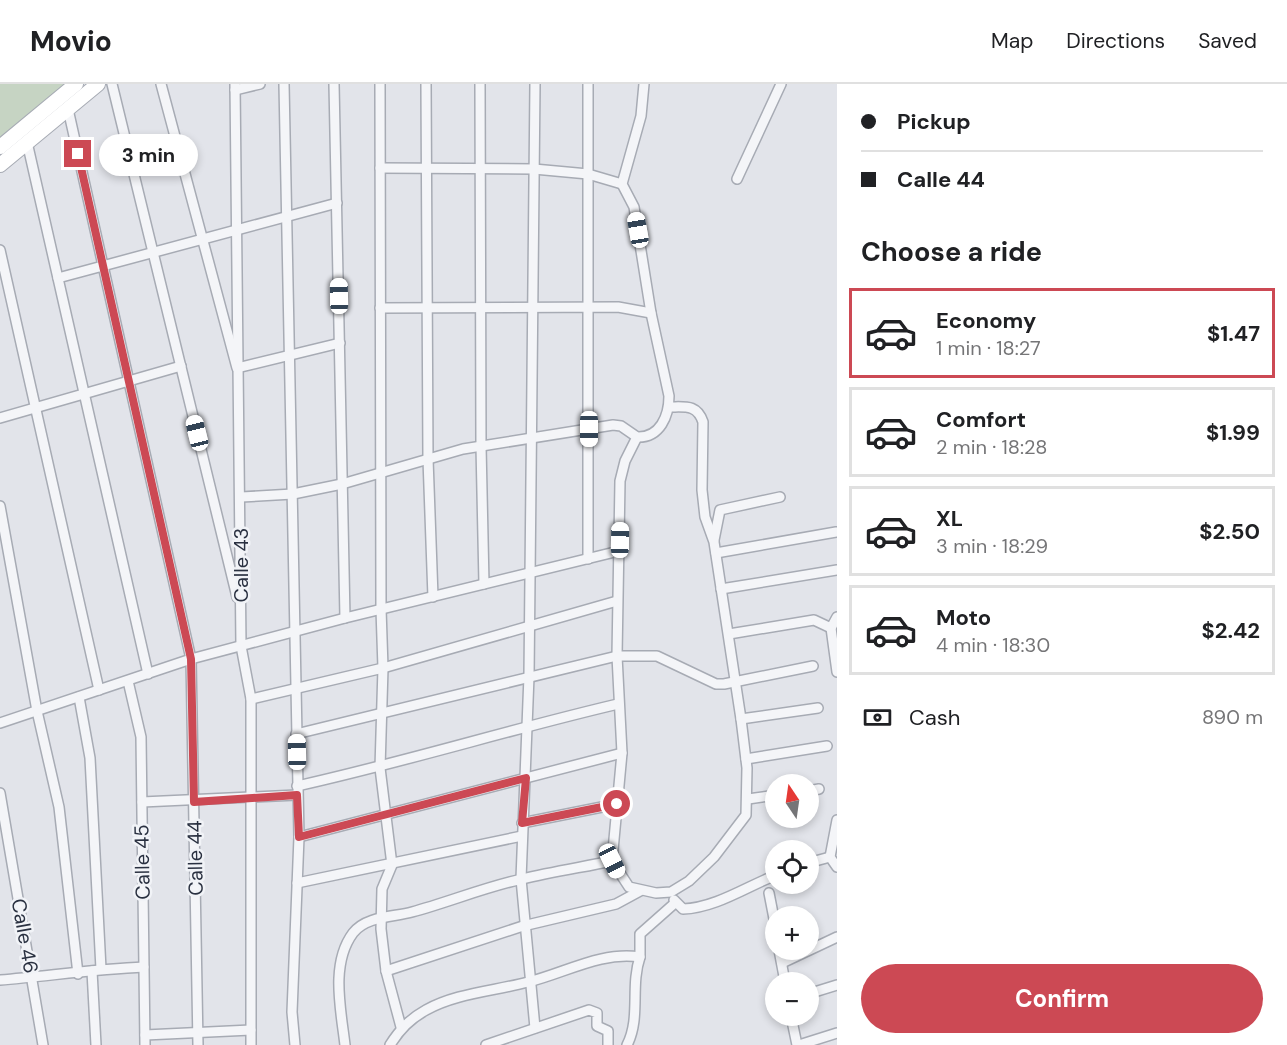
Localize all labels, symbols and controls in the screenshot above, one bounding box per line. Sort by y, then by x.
text: Movio [30,23,112,60]
text: Map [991,27,1033,55]
text: Directions [1066,27,1165,55]
text: Saved [1198,27,1257,55]
text: Pickup [897,107,971,136]
callout: 3 min [99,133,198,175]
route end [64,140,91,167]
text: 3 min [122,142,175,168]
text: Calle 44 [897,165,985,194]
car [626,211,650,249]
text: Choose a ride [861,234,1042,269]
car [330,278,348,314]
icon: car [864,306,918,360]
text: Economy [936,306,1036,335]
text: $1.47 [1207,319,1260,348]
text: 1 min · 18:27 [936,335,1041,361]
icon: car [864,405,918,459]
text: Comfort [936,405,1026,434]
car [580,411,598,447]
car [184,413,210,453]
text: $1.99 [1206,418,1260,447]
text: 2 min · 18:28 [936,434,1047,460]
icon: car [864,504,918,558]
text: XL [936,504,963,533]
text: $2.50 [1199,517,1260,546]
car [611,522,629,558]
street label: Calle 43 [228,528,254,602]
text: 3 min · 18:29 [936,533,1048,559]
icon: car [864,603,918,657]
text: Moto [936,603,991,632]
text: $2.42 [1201,616,1260,645]
text: 4 min · 18:30 [936,632,1050,658]
icon: cash [861,701,894,734]
text: Cash [909,703,960,732]
text: 890 m [1202,704,1263,730]
car [288,734,306,770]
north arrow [765,774,819,828]
map controls [765,774,819,1026]
route start [603,790,630,817]
street label: Calle 44 [181,820,209,896]
street label: Calle 45 [128,824,156,900]
button: locate [765,840,819,894]
car [596,841,628,881]
street label: Calle 46 [6,897,44,975]
button: + [765,906,819,960]
button: Confirm [861,964,1263,1033]
button: − [765,972,819,1026]

